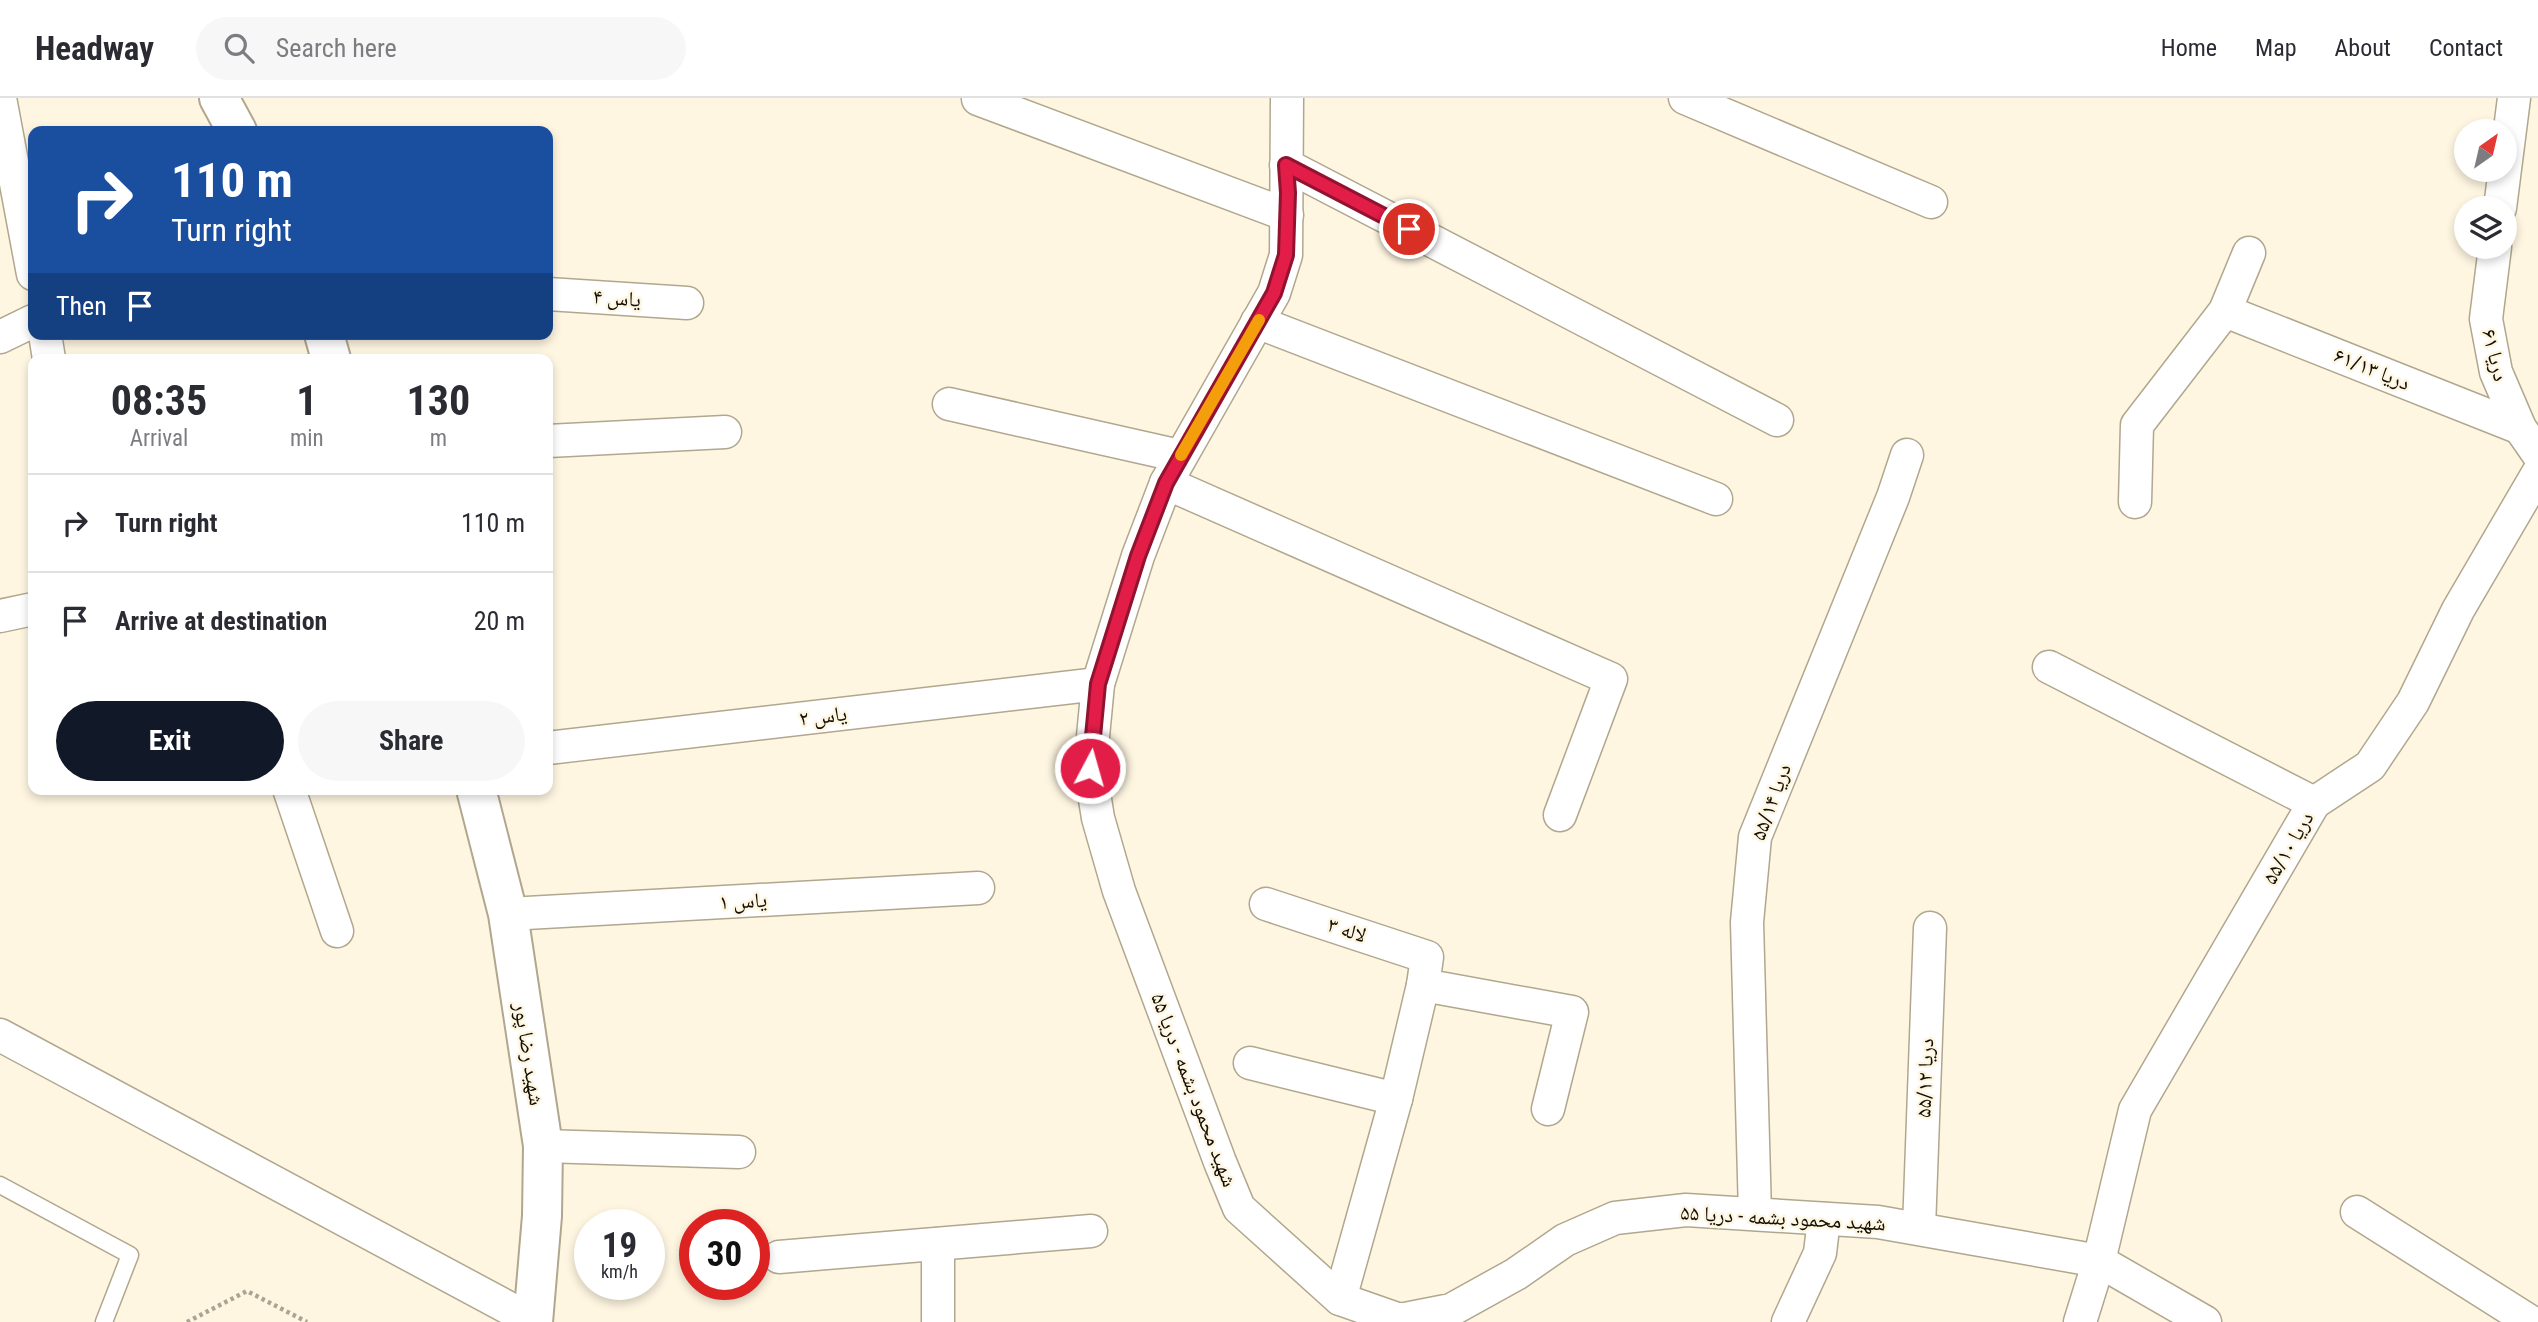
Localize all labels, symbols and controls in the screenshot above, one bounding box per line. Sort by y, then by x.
search box [196,17,686,80]
text: Headway [35,29,154,68]
icon: search [220,29,258,67]
text: Search here [276,33,397,63]
text: Home [2161,34,2217,62]
text: Map [2255,34,2297,62]
text: About [2335,34,2391,62]
text: Contact [2429,34,2503,62]
north arrow [2454,119,2516,182]
map controls [2454,119,2517,259]
text: 110 m [171,152,293,209]
icon: right [56,154,147,245]
button: layers [2454,196,2517,259]
pin [1379,199,1439,259]
icon: arrive [1390,210,1428,248]
text: Turn right [171,211,292,249]
street label: یاس ۴ [592,284,642,313]
icon: arrive [121,287,159,325]
text: Then [56,291,107,321]
street label: دریا ۶۱ [2477,326,2513,384]
street label: دریا ۶۱/۱۳ [2331,343,2413,395]
text: 08:35 [111,376,207,425]
text: 1 [296,376,317,425]
text: 130 [406,376,470,425]
text: Arrival [130,425,188,452]
text: min [290,425,324,452]
text: m [430,425,447,452]
icon: right [56,504,94,542]
text: Turn right [115,508,217,538]
text: 110 m [461,508,525,538]
icon: arrive [56,602,94,640]
text: Arrive at destination [115,606,327,636]
text: 20 m [474,606,525,636]
button: Exit [56,701,284,781]
button: Share [298,701,525,781]
street label: یاس ۲ [798,701,848,732]
position arrow [1053,731,1127,805]
street label: دریا ۵۵/۱۴ [1746,760,1796,844]
street label: دریا ۵۵/۱۰ [2258,808,2318,888]
street label: یاس ۱ [718,888,768,915]
street label: لاله ۳ [1325,913,1369,947]
street label: شهید محمود بشمه - دریا ۵۵ [1146,990,1242,1190]
street label: شهید رضا پور [509,1000,549,1107]
street label: دریا ۵۵/۱۲ [1912,1038,1938,1118]
street label: شهید محمود بشمه - دریا ۵۵ [1680,1201,1886,1235]
speed limit sign: 30 [679,1209,770,1300]
text: 19 [602,1225,637,1266]
text: km/h [601,1261,638,1282]

